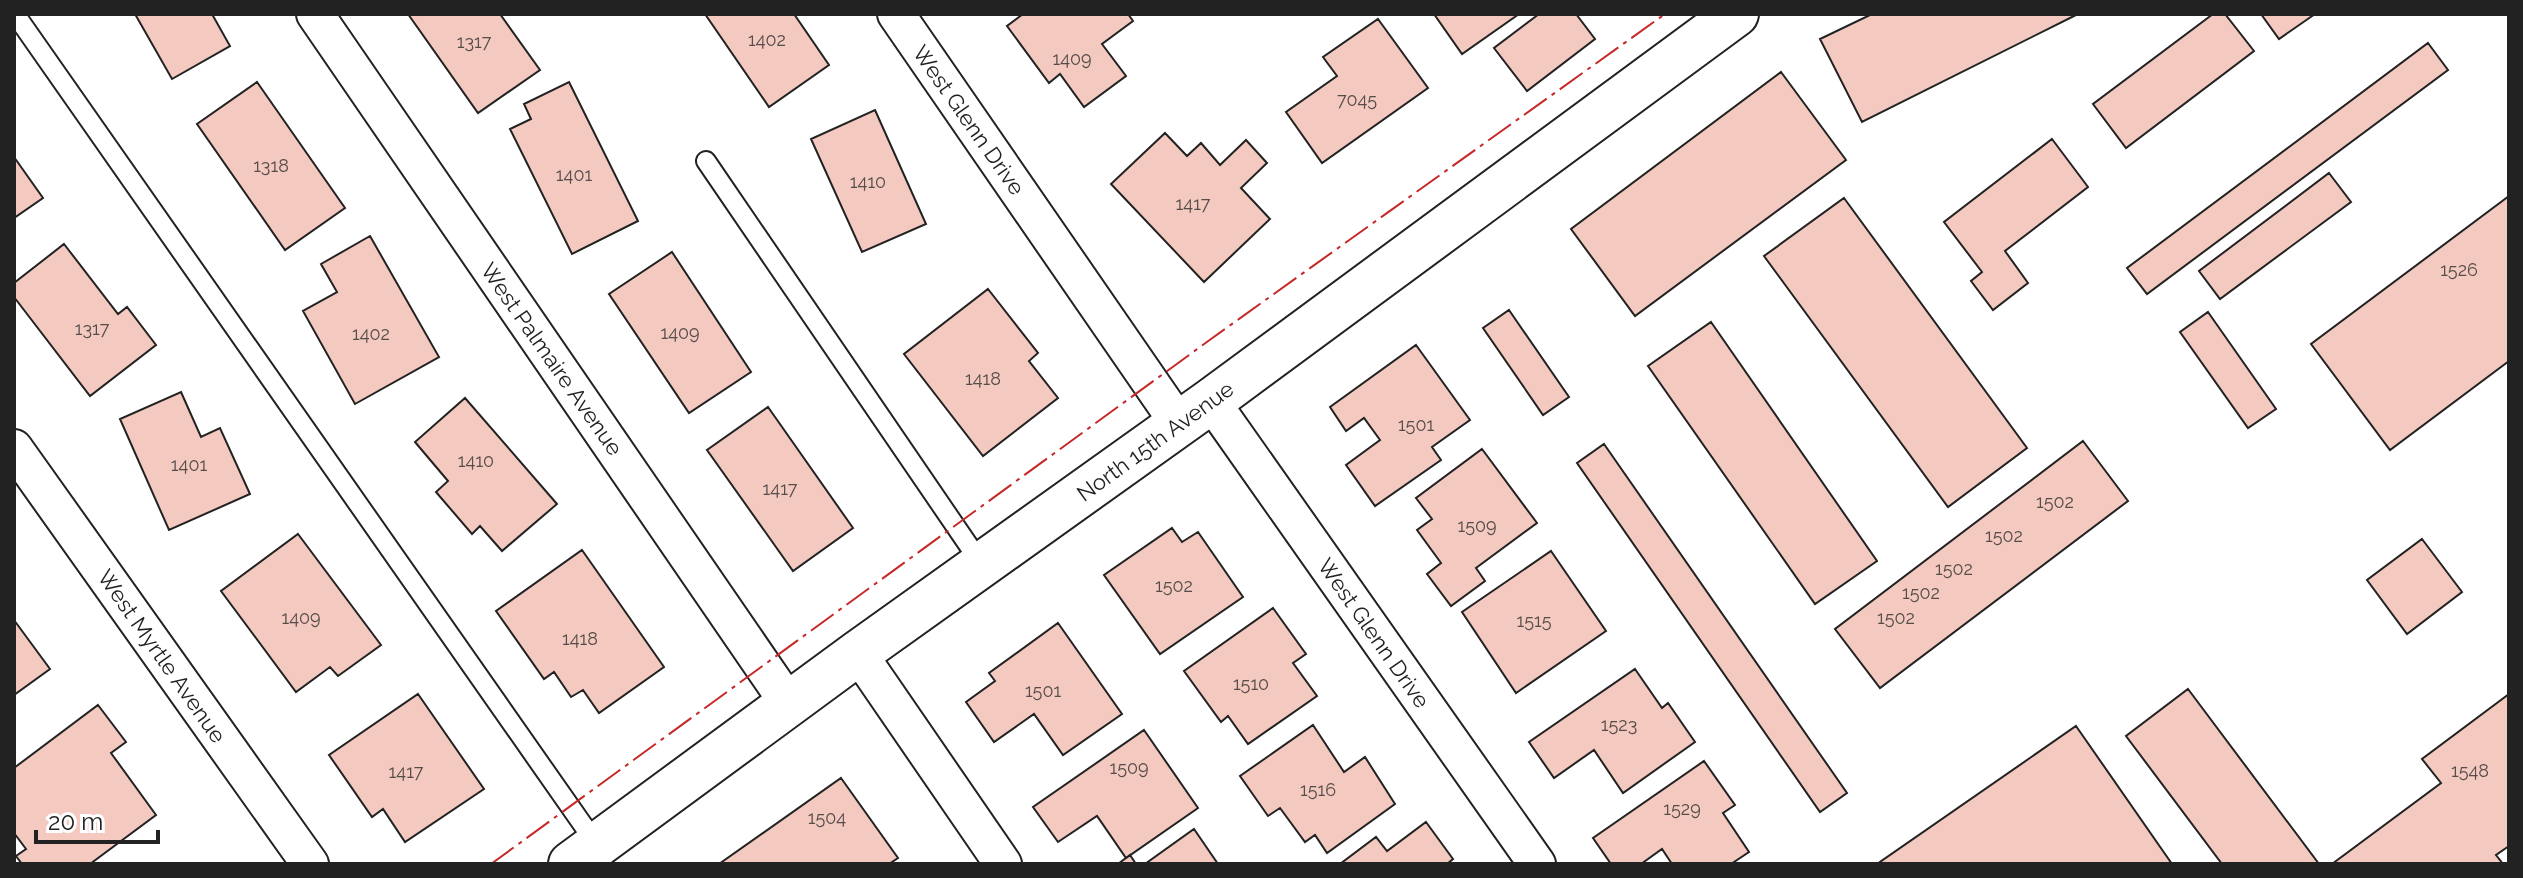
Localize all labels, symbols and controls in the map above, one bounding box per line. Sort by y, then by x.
house number: 1402 [748,29,786,50]
house number: 1317 [457,31,492,52]
street label: West Glenn Drive [908,40,1030,200]
house number: 1409 [1052,48,1092,69]
house number: 7045 [1337,89,1377,110]
house number: 1318 [253,155,289,176]
house number: 1401 [556,164,592,185]
house number: 1410 [850,171,886,192]
house number: 1417 [1176,193,1211,214]
street label: West Palmaire Avenue [476,258,628,460]
house number: 1526 [2440,259,2478,280]
house number: 1317 [75,318,110,339]
house number: 1409 [660,322,700,343]
house number: 1402 [352,323,390,344]
house number: 1418 [965,368,1001,389]
street label: North 15th Avenue [1072,375,1238,507]
house number: 1501 [1398,414,1434,435]
house number: 1410 [458,450,494,471]
house number: 1401 [171,454,207,475]
house number: 1417 [763,478,798,499]
house number: 1502 [2036,491,2074,512]
house number: 1509 [1457,515,1497,536]
house number: 1502 [1985,525,2023,546]
street label: West Glenn Drive [1313,553,1435,713]
house number: 1502 [1935,558,1973,579]
street label: West Myrtle Avenue [92,564,232,748]
house number: 1502 [1155,575,1193,596]
house number: 1502 [1902,582,1940,603]
house number: 1409 [281,607,321,628]
house number: 1502 [1877,607,1915,628]
house number: 1515 [1516,610,1552,631]
house number: 1418 [562,628,598,649]
house number: 1510 [1233,673,1269,694]
house number: 1501 [1025,680,1061,701]
house number: 1523 [1601,714,1637,735]
house number: 1509 [1109,757,1149,778]
house number: 1548 [2451,760,2489,781]
house number: 1417 [389,761,424,782]
house number: 1516 [1300,779,1336,800]
scale bar [36,794,158,844]
house number: 1529 [1663,798,1701,819]
text: 20 m [48,807,103,836]
house number: 1504 [808,807,846,828]

